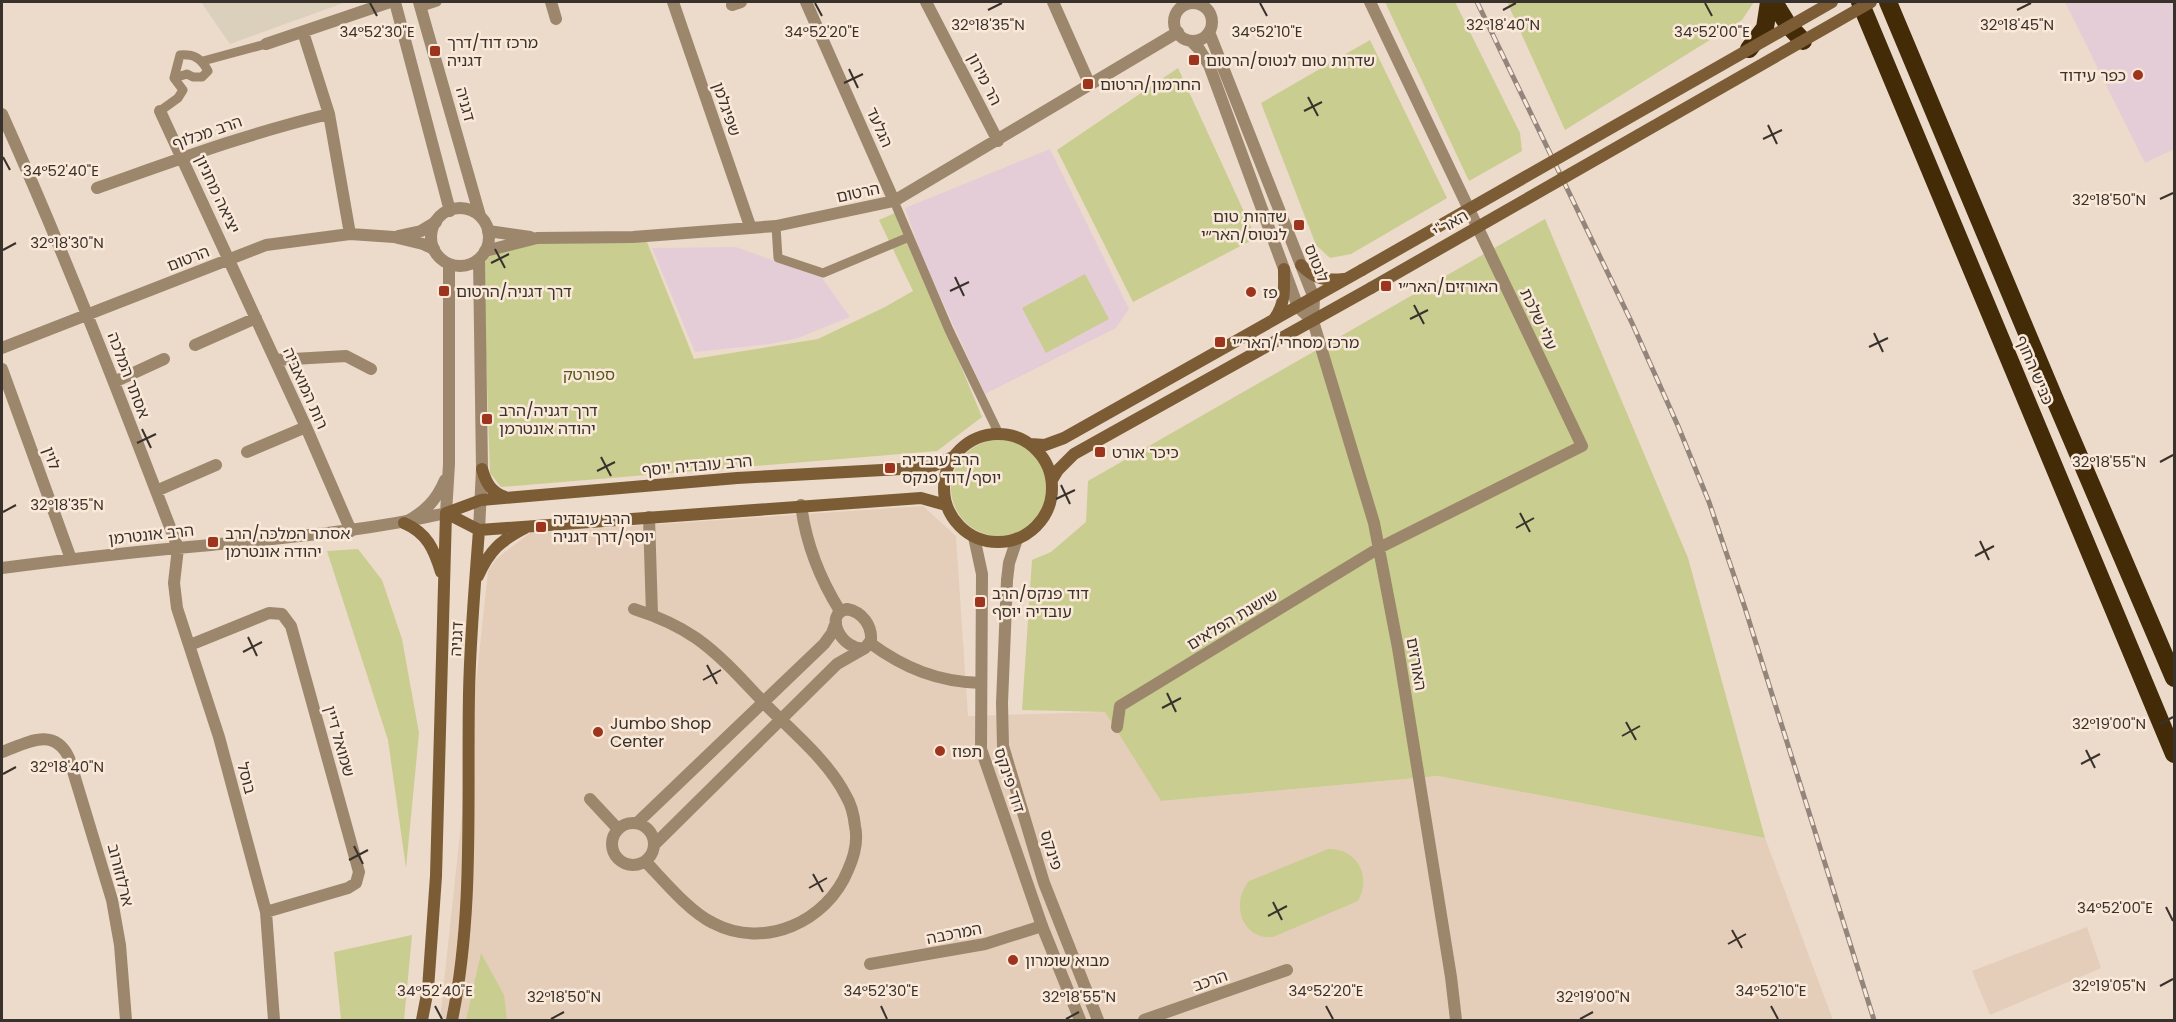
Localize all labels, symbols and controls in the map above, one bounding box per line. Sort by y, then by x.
text: 32°18'35"N [951,14,1025,35]
text: 32°18'40"N [1466,14,1540,35]
text: 32°18'45"N [1980,14,2054,35]
text: 34°52'30"E [339,21,415,42]
text: 34°52'20"E [785,21,859,42]
text: 34°52'10"E [1231,21,1303,42]
text: 34°52'00"E [1674,21,1750,42]
place label: מרכז דוד/דרך דגניה [447,31,538,72]
marker: מרכז דוד/דרך דגניה [428,44,442,58]
street label: הר מירון [962,49,1008,109]
place label: שדרות טום לנטוס/הרטום [1206,49,1375,72]
marker: שדרות טום לנטוס/הרטום [1187,53,1201,67]
place label: כפר עידוד [2060,64,2126,87]
marker: כפר עידוד [2131,68,2145,82]
place label: החרמון/הרטום [1100,73,1201,96]
marker: החרמון/הרטום [1081,77,1095,91]
street label: שפיגלמן [707,79,746,139]
street label: דגניה [450,84,481,124]
street label: הגלעד [860,103,899,151]
street label: הרב מכלוף [169,110,245,155]
street label: יציאה מחניון [189,151,246,237]
text: 34°52'40"E [23,160,99,181]
street label: הרטום [834,177,882,208]
text: 32°18'50"N [2072,189,2146,210]
street label: האר"י [1428,204,1472,243]
place label: שדרות טום לנטוס/האר״י [1201,205,1287,246]
marker: שדרות טום לנטוס/האר״י [1292,218,1306,232]
text: 32°18'30"N [30,232,104,253]
street label: הרטום [164,240,213,277]
street label: לנטוס [1299,241,1335,286]
place label: האורזים/האר״י [1398,275,1498,298]
marker: האורזים/האר״י [1379,279,1393,293]
place label: דרך דגניה/הרטום [456,280,572,303]
place label: פז [1263,281,1278,304]
marker: דרך דגניה/הרטום [437,284,451,298]
marker: פז [1244,285,1258,299]
street label: עלי שלכת [1514,285,1563,354]
street label: אסתר המלכה [102,329,156,422]
place label: מרכז מסחרי/האר״י [1232,331,1359,354]
street label: כביש החוף [2010,332,2059,408]
marker: מרכז מסחרי/האר״י [1213,335,1227,349]
street label: רות המואביה [277,344,334,433]
park label: ספורטק [563,363,615,386]
place label: דרך דגניה/הרב יהודה אונטרמן [499,399,598,440]
marker: דרך דגניה/הרב יהודה אונטרמן [480,412,494,426]
place label: כיכר אורט [1112,441,1179,464]
street label: לוין [37,443,66,473]
marker: כיכר אורט [1093,445,1107,459]
place label: הרב עובדיה יוסף/דוד פנקס [902,448,1001,489]
street label: הרב עובדיה יוסף [641,449,753,482]
text: 32°18'55"N [2072,451,2146,472]
marker: הרב עובדיה יוסף/דוד פנקס [883,461,897,475]
text: 32°18'35"N [30,494,104,515]
place label: הרב עובדיה יוסף/דרך דגניה [553,507,654,548]
street label: הרב אונטרמן [107,519,195,550]
marker: הרב עובדיה יוסף/דרך דגניה [534,520,548,534]
place label: אסתר המלכה/הרב יהודה אונטרמן [225,522,350,563]
marker: אסתר המלכה/הרב יהודה אונטרמן [206,535,220,549]
place label: דוד פנקס/הרב עובדיה יוסף [992,582,1089,623]
street label: שושנת הפלאים [1182,583,1282,656]
marker: דוד פנקס/הרב עובדיה יוסף [973,595,987,609]
street label: דגניה [444,621,469,657]
street label: האורזים [1401,636,1432,692]
street label: שמואל דיין [318,703,361,779]
place label: Jumbo Shop Center [610,712,711,753]
text: 32°19'00"N [2072,713,2146,734]
marker: Jumbo Shop Center [591,725,605,739]
place label: תפוז [952,740,982,763]
marker: תפוז [933,744,947,758]
street label: דוד פינקס [988,745,1031,816]
text: 32°18'40"N [30,756,104,777]
street label: בוסל [231,759,262,797]
street label: פינקס [1035,827,1068,873]
street label: ארלוזורוב [102,841,139,909]
text: 34°52'00"E [2077,897,2153,918]
street label: המרכבה [924,917,984,950]
place label: מבוא שומרון [1025,949,1109,972]
marker: מבוא שומרון [1006,953,1020,967]
street label: הרכב [1190,964,1231,997]
text: 32°19'05"N [2072,975,2146,996]
text: 34°52'40"E [397,980,473,1001]
text: 34°52'30"E [843,980,919,1001]
text: 34°52'20"E [1289,980,1363,1001]
text: 34°52'10"E [1735,980,1807,1001]
text: 32°18'50"N [527,986,601,1007]
text: 32°18'55"N [1042,986,1116,1007]
text: 32°19'00"N [1556,986,1630,1007]

